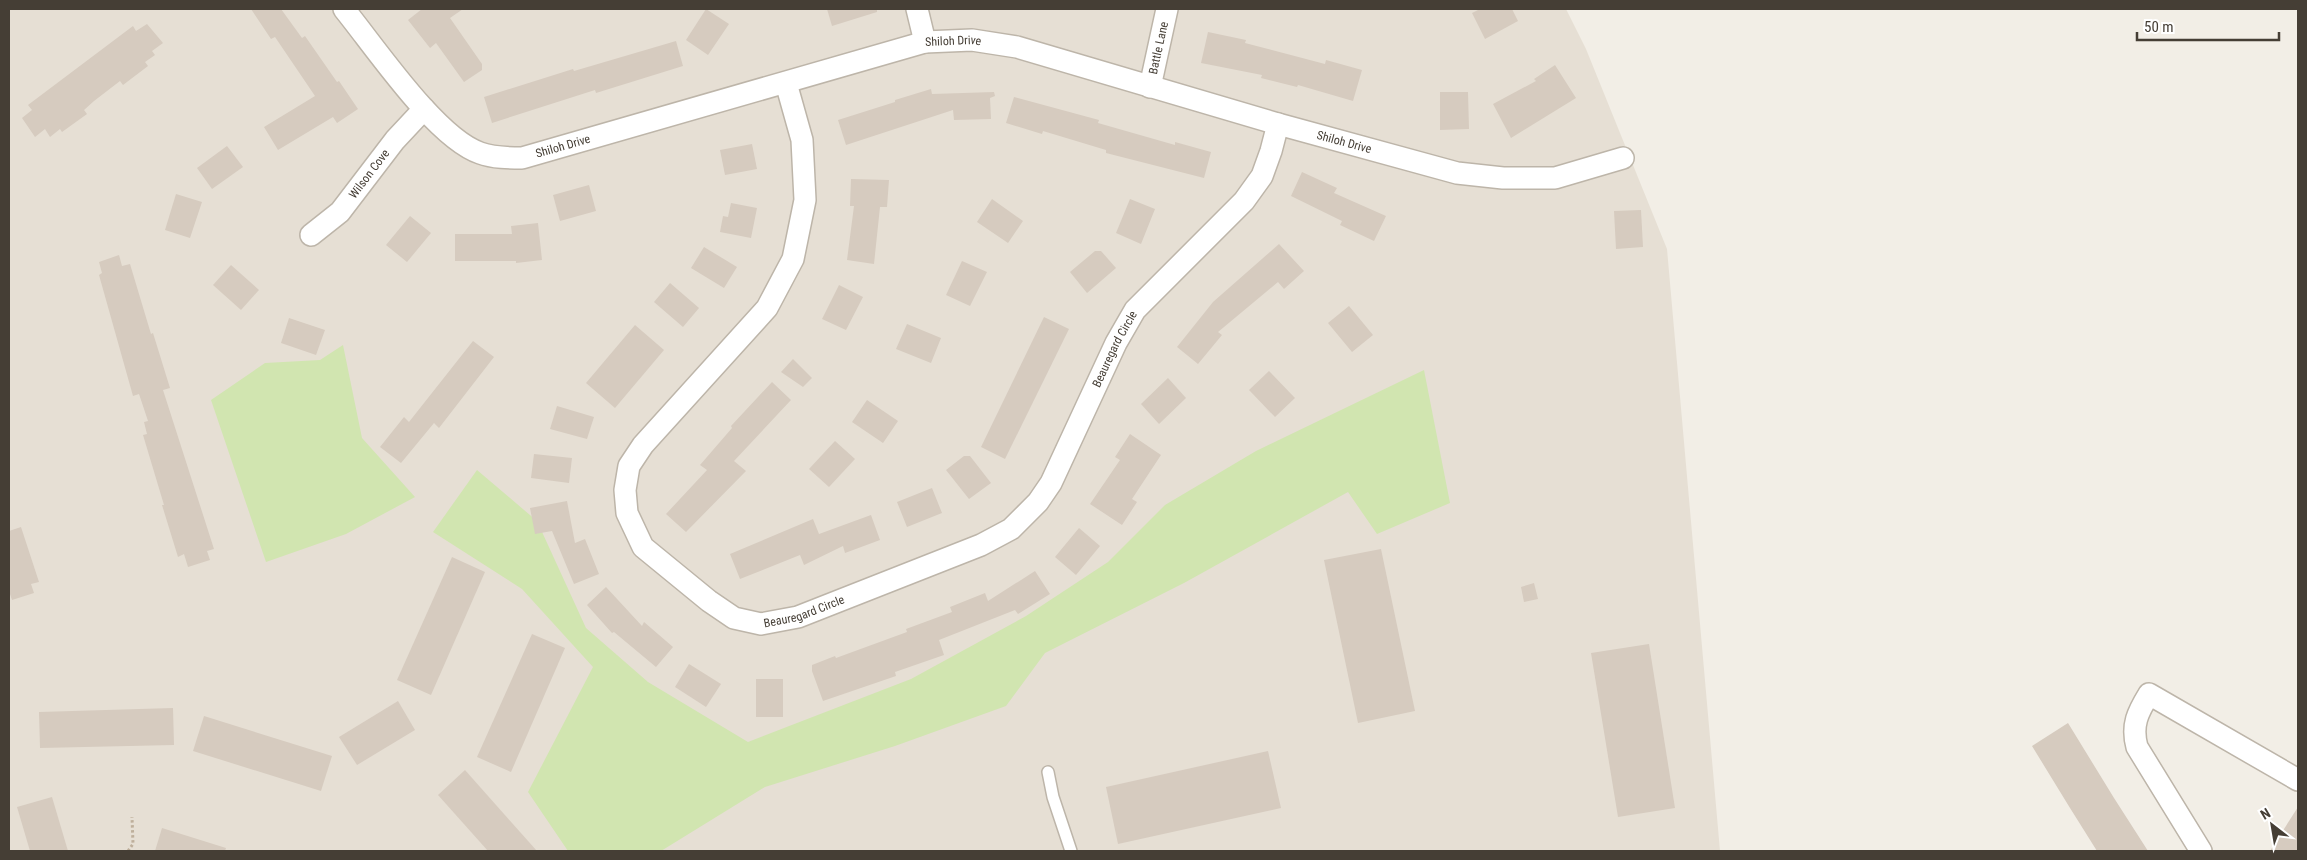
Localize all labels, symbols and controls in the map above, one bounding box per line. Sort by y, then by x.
scale bar [2137,10,2280,42]
text: 50 m [2144,18,2174,36]
street label: Battle Lane [1146,20,1171,76]
street label: Shiloh Drive [925,33,983,49]
street label: Shiloh Drive [1315,128,1373,156]
street label: Shiloh Drive [534,132,592,161]
street label: Wilson Cove [346,146,393,201]
street label: Beauregard Circle [1089,308,1140,389]
street label: Beauregard Circle [763,592,847,630]
north arrow [2247,800,2297,850]
text: N [2258,805,2273,823]

